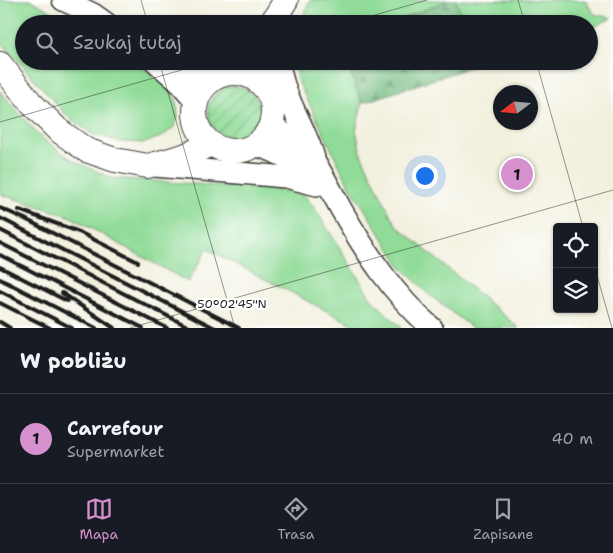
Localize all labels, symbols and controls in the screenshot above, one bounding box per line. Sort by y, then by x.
search box [15,15,598,70]
icon: search [33,29,61,57]
text: Szukaj tutaj [73,30,182,55]
north arrow [493,85,538,130]
pin: 1 [501,155,533,193]
your location [412,163,438,189]
map controls [553,223,598,313]
button: locate [553,223,598,268]
button: layers [553,268,598,313]
text: 50°02'45"N [197,296,267,312]
text: W pobliżu [20,347,127,375]
text: Carrefour [67,416,163,441]
text: 1 [32,428,40,449]
text: 40 m [551,428,593,449]
text: Supermarket [67,441,164,462]
tab: Mapa [79,495,118,543]
tab: Trasa [277,495,314,543]
tab: Zapisane [473,495,534,543]

